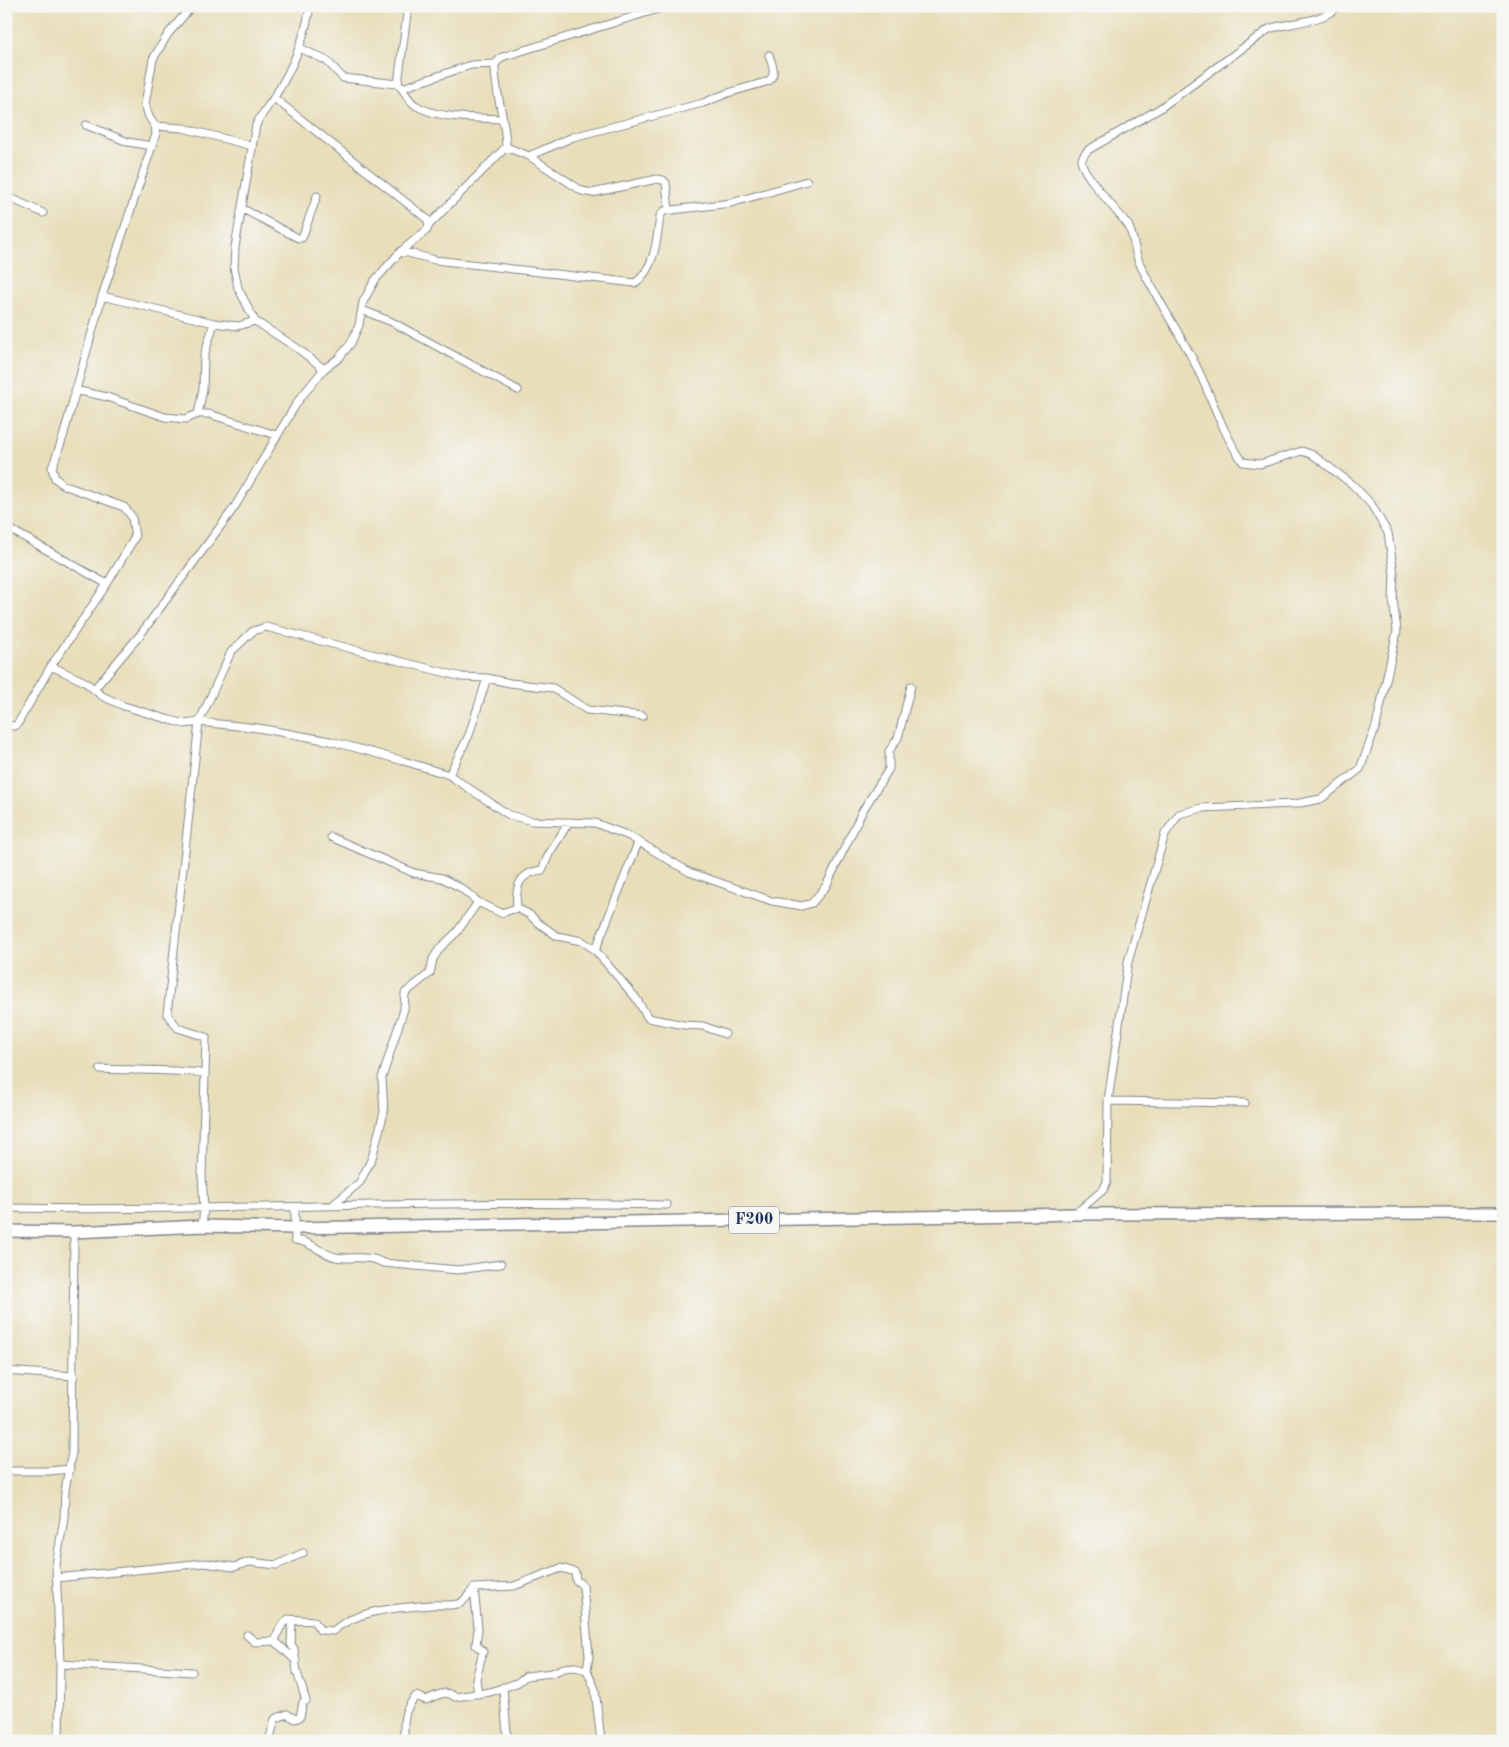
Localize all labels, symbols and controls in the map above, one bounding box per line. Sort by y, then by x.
road number: F200 [729,1206,779,1234]

